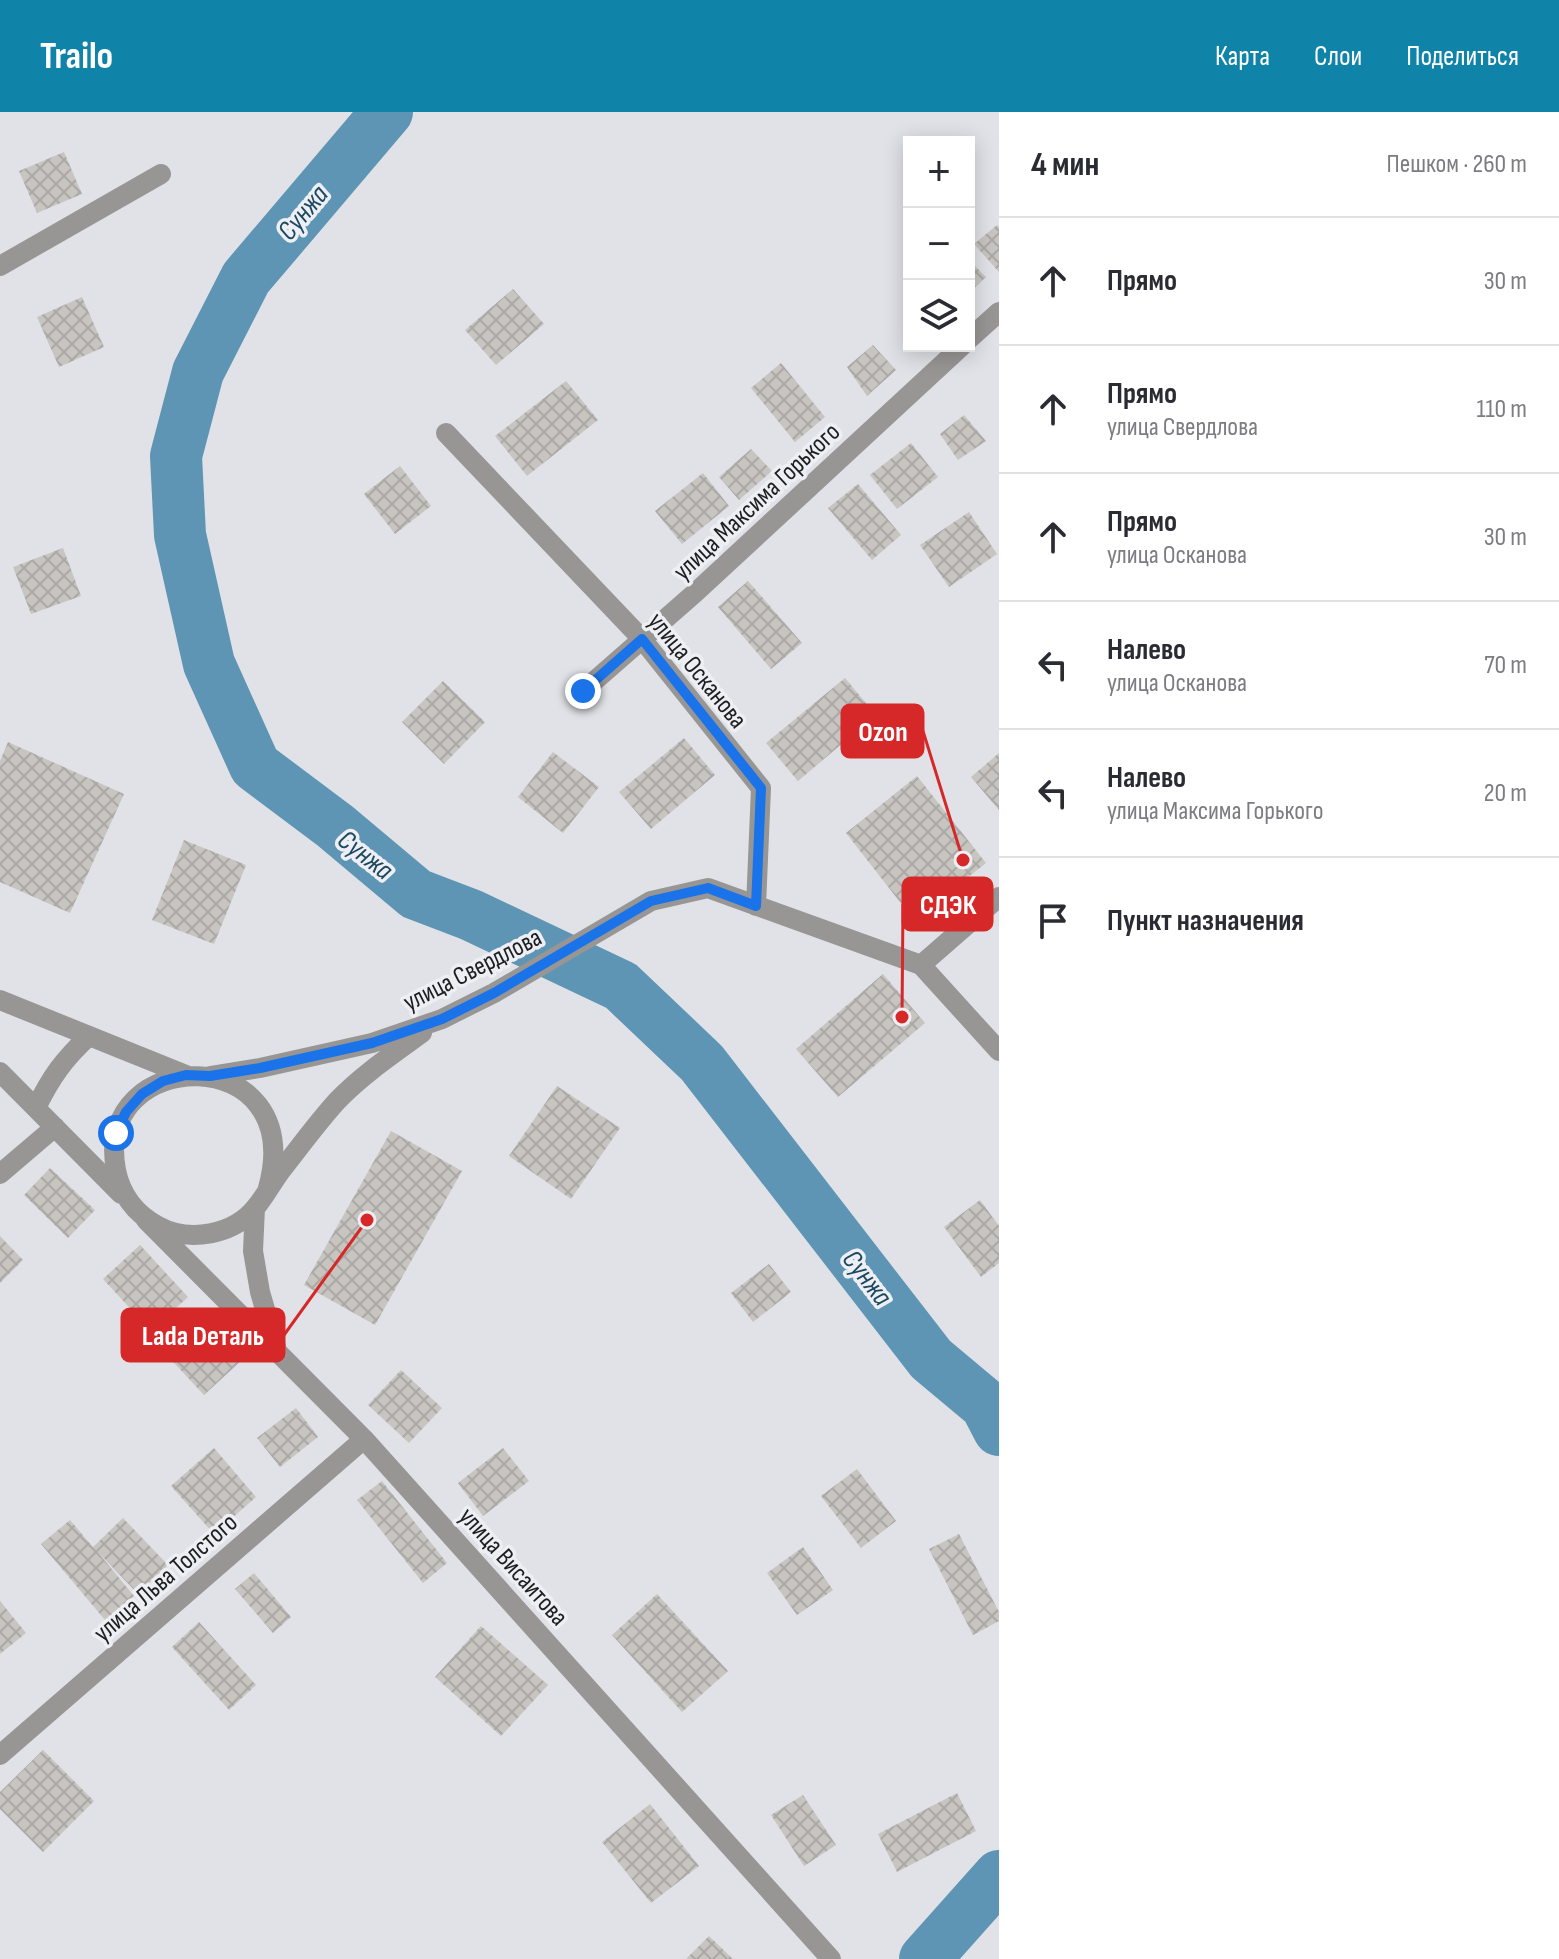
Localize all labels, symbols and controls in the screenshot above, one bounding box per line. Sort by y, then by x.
text: Trailo [40,34,113,79]
text: Карта [1215,40,1270,73]
text: Слои [1314,40,1362,73]
text: Поделиться [1406,40,1519,73]
map controls [903,136,975,352]
button: + [903,136,975,208]
text: 4 мин [1031,144,1099,185]
text: Пешком · 260 m [1387,149,1527,180]
water label: Сунжа [271,178,336,247]
button: − [903,208,975,280]
icon: ahead [1031,259,1075,303]
text: Прямо [1107,263,1177,299]
text: 30 m [1484,266,1527,297]
button: layers [903,280,975,352]
text: Прямо [1107,376,1177,412]
icon: ahead [1031,387,1075,431]
text: 110 m [1476,394,1527,425]
text: улица Свердлова [1107,412,1258,443]
street label: улица Максима Горького [667,417,847,587]
text: Прямо [1107,504,1177,540]
icon: ahead [1031,515,1075,559]
text: 30 m [1484,522,1527,553]
text: улица Осканова [1107,540,1247,571]
street label: улица Осканова [641,607,753,735]
text: Налево [1107,632,1186,668]
icon: left [1031,643,1075,687]
text: 70 m [1484,650,1527,681]
text: улица Осканова [1107,668,1247,699]
route end [565,673,601,709]
callout: Ozon [842,705,923,757]
text: Ozon [858,716,908,749]
text: Налево [1107,760,1186,796]
icon: left [1031,771,1075,815]
text: 20 m [1484,778,1527,809]
text: улица Максима Горького [1107,796,1323,827]
water label: Сунжа [331,823,400,887]
callout: СДЭК [903,878,992,930]
text: СДЭК [920,889,977,922]
icon: arrive [1031,899,1075,943]
text: Пункт назначения [1107,903,1304,939]
street label: улица Свердлова [398,922,547,1018]
route start [98,1115,134,1151]
water label: Сунжа [835,1244,899,1313]
callout: Lada Dеталь [122,1309,284,1361]
text: Lada Dеталь [142,1320,264,1353]
street label: улица Висаитова [452,1502,574,1632]
street label: улица Льва Толстого [88,1507,244,1649]

